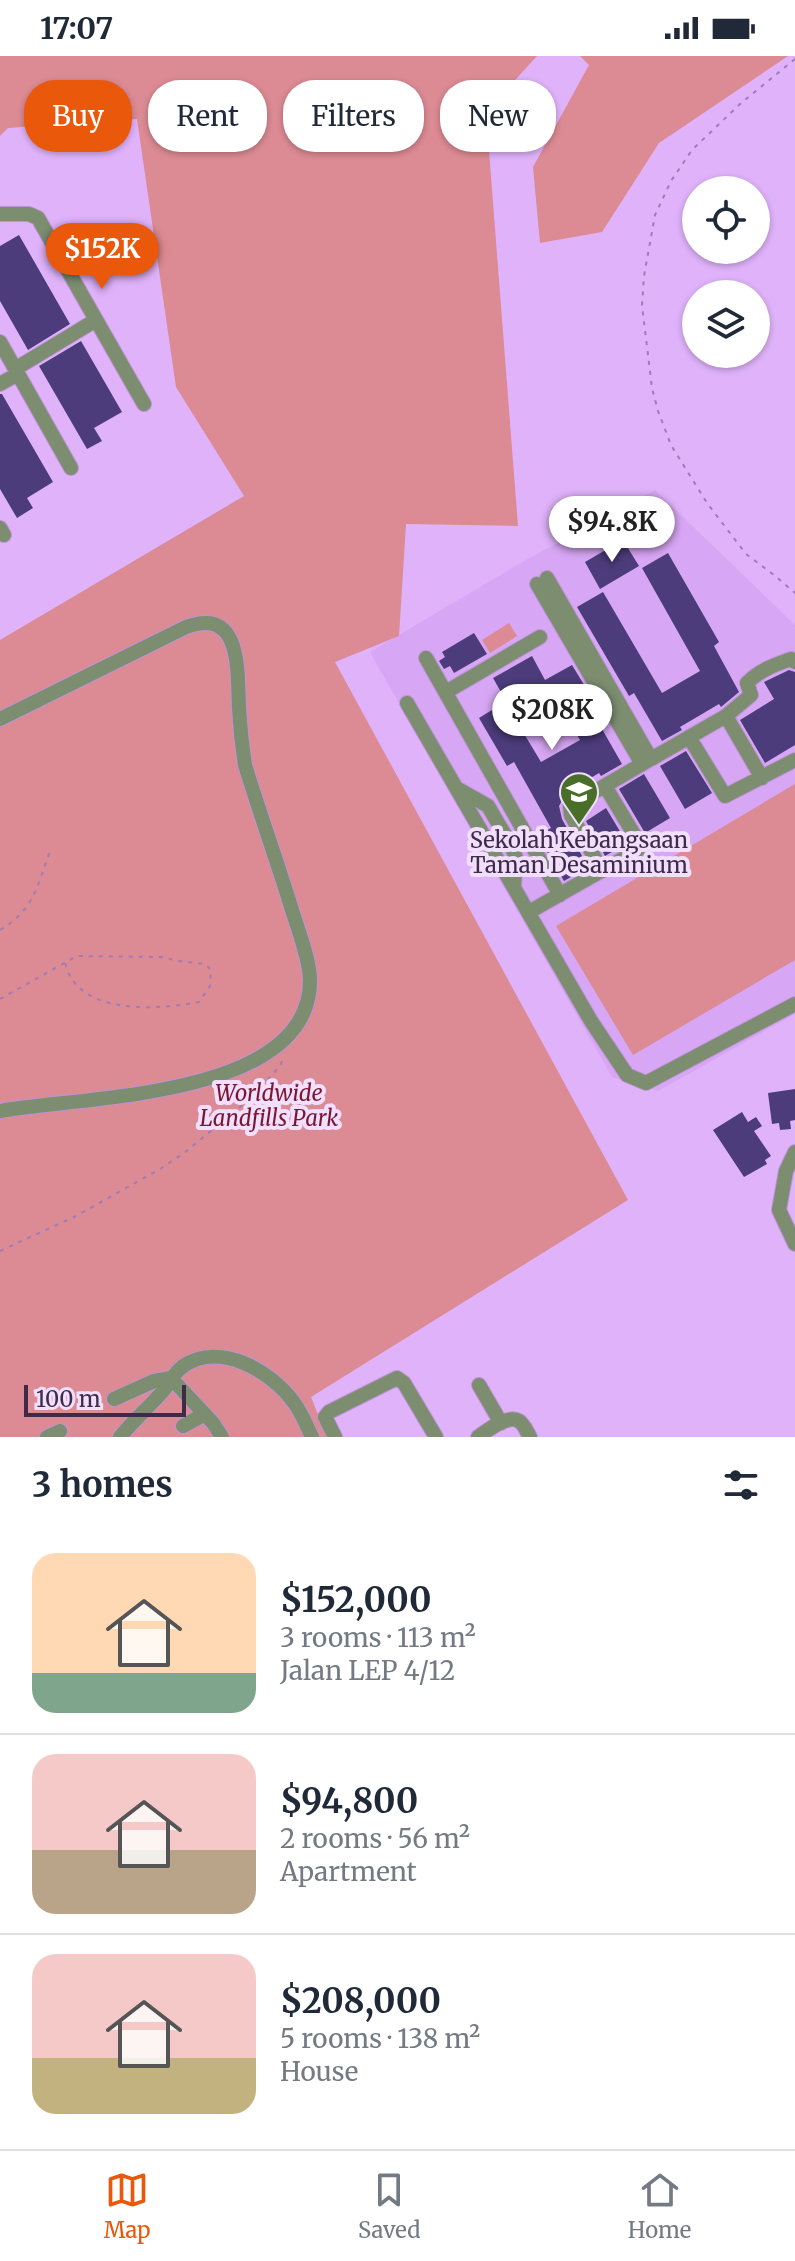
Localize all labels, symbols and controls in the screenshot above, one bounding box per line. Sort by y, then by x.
text: 17:07 [40,9,113,47]
chip: Buy [24,80,132,152]
chip: Rent [148,80,267,152]
chip: Filters [283,80,424,152]
chip: New [440,80,556,152]
map controls [682,176,770,368]
button: locate [682,176,770,264]
pin: $152K [46,223,158,291]
text: $152K [64,232,140,265]
button: layers [682,280,770,368]
pin: $94.8K [547,496,677,564]
text: $94.8K [567,505,657,538]
pin: $208K [496,684,608,752]
text: $208K [510,693,594,726]
school or university icon: Sekolah Kebangsaan Taman Desaminium [558,771,600,826]
place label: Sekolah Kebangsaan Taman Desaminium [470,826,689,879]
park label: Worldwide Landfills Park [200,1079,338,1132]
scale bar [24,1381,186,1417]
text: 100 m [36,1385,101,1413]
icon: filters [719,1463,763,1507]
text: 3 homes [32,1464,173,1506]
text: $152,000 [280,1579,432,1621]
icon: home [96,1585,192,1681]
text: 3 rooms · 113 m² [280,1621,476,1654]
text: Jalan LEP 4/12 [280,1654,455,1687]
text: $94,800 [280,1780,418,1822]
icon: home [96,1786,192,1882]
text: 2 rooms · 56 m² [280,1822,470,1855]
text: Apartment [280,1855,417,1888]
text: $208,000 [280,1980,441,2022]
icon: home [96,1986,192,2082]
text: 5 rooms · 138 m² [280,2022,480,2055]
text: House [280,2055,358,2088]
tab: Map [104,2168,151,2244]
tab: Saved [358,2168,420,2244]
tab: Home [628,2168,691,2244]

